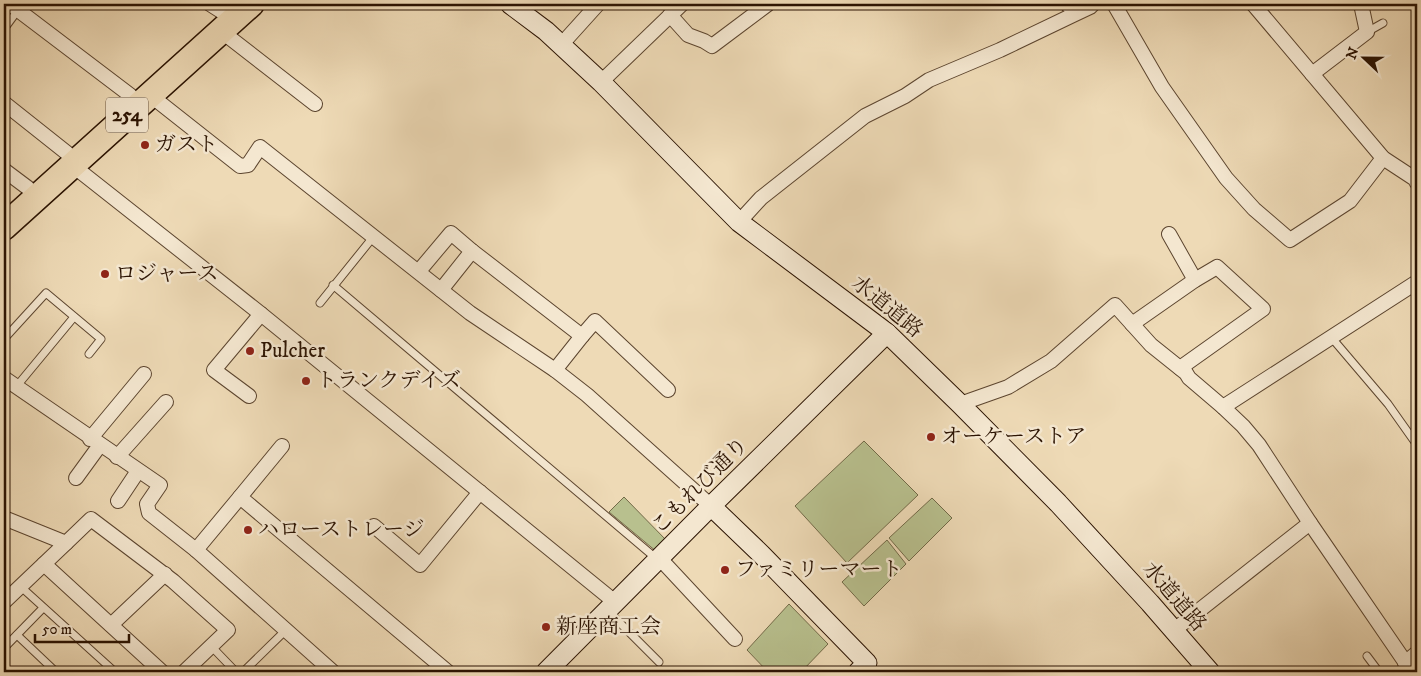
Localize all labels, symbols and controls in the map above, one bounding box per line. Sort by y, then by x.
north arrow [1338,32,1388,82]
text: N [1342,44,1364,62]
road number: 254 [106,98,148,132]
place label: ガスト [155,132,218,158]
marker: ガスト [139,139,151,151]
place label: ロジャース [115,261,219,287]
marker: ロジャース [99,268,111,280]
street label: 水道道路 [846,270,928,344]
place label: Pulcher [260,338,325,364]
marker: Pulcher [244,345,256,357]
place label: トランクデイズ [316,368,461,394]
marker: トランクデイズ [300,375,312,387]
place label: オーケーストア [941,424,1086,450]
marker: オーケーストア [925,431,937,443]
street label: こもれび通り [646,432,754,540]
place label: ハローストレージ [258,517,425,543]
marker: ハローストレージ [242,524,254,536]
place label: ファミリーマート [735,557,903,583]
street label: 水道道路 [1137,557,1211,637]
marker: ファミリーマート [719,564,731,576]
scale bar [35,611,129,643]
place label: 新座商工会 [556,614,661,640]
text: 50 m [42,620,72,639]
marker: 新座商工会 [540,621,552,633]

